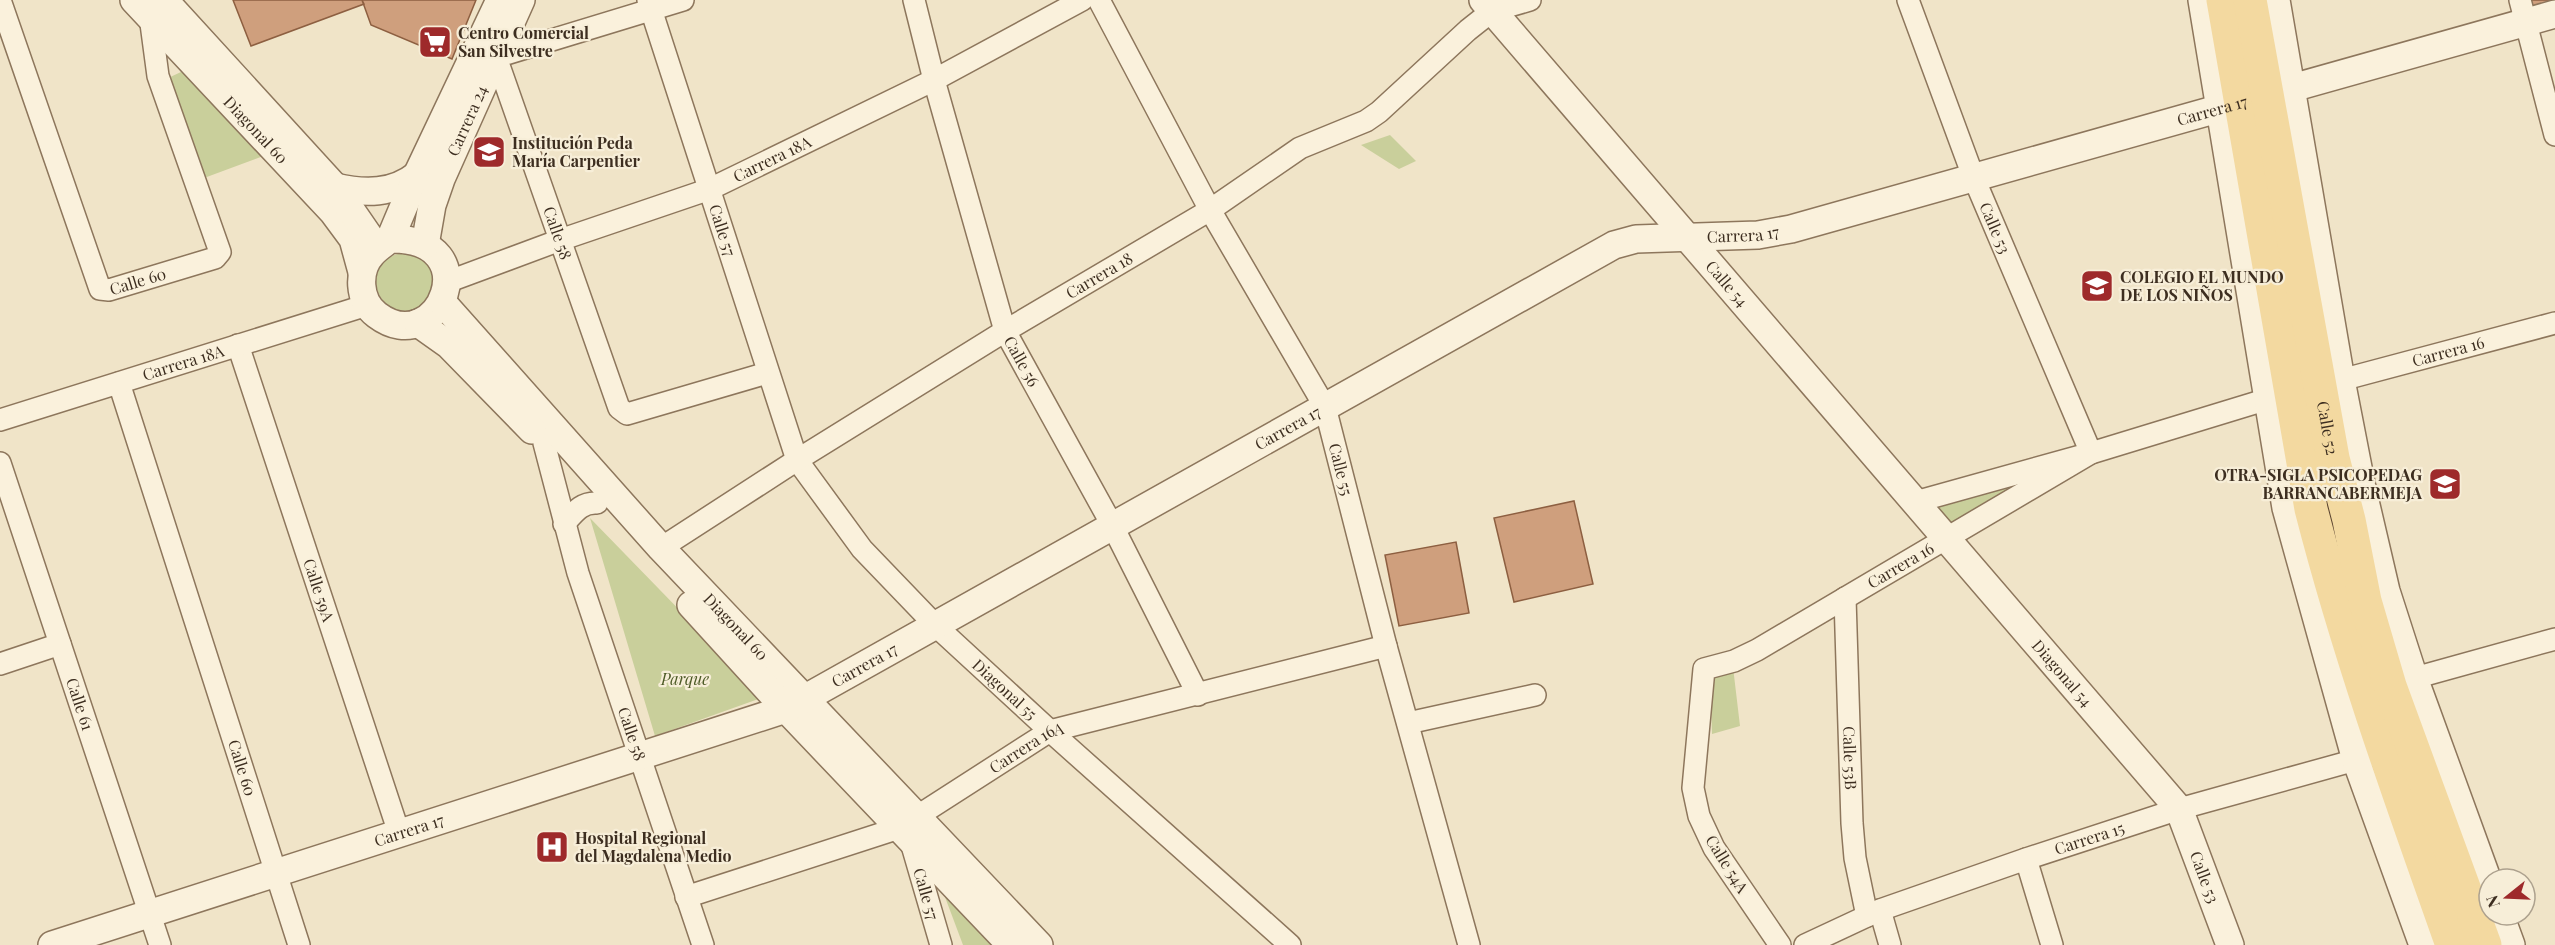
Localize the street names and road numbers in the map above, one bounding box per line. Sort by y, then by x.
street label: Carrera 24 [442,82,492,159]
street label: Carrera 17 [2174,90,2250,130]
street label: Diagonal 60 [219,91,293,168]
street label: Carrera 18A [729,130,815,186]
street label: Calle 53 [1975,199,2016,257]
street label: Calle 57 [705,202,741,259]
street label: Calle 58 [539,203,577,262]
street label: Carrera 17 [1706,220,1781,247]
street label: Carrera 18 [1062,247,1136,303]
street label: Calle 54 [1702,256,1753,311]
street label: Calle 60 [107,262,168,299]
street label: Carrera 16 [2410,331,2487,371]
street label: Calle 56 [1000,332,1045,390]
street label: Carrera 18A [140,339,227,385]
street label: Calle 52 [2313,399,2343,457]
street label: Carrera 17 [1251,400,1324,454]
street label: Calle 55 [1325,441,1358,498]
street label: Carrera 16 [1863,537,1938,593]
street label: Calle 59A [299,556,340,625]
street label: Diagonal 60 [699,588,773,664]
street label: Diagonal 54 [2028,635,2097,711]
street label: Carrera 17 [828,637,901,691]
street label: Diagonal 55 [968,654,1042,724]
street label: Calle 61 [62,675,99,733]
street label: Calle 58 [614,704,651,763]
street label: Carrera 16A [985,717,1067,778]
street label: Calle 53B [1839,726,1862,790]
street label: Calle 60 [224,737,262,798]
street label: Carrera 17 [371,809,447,851]
street label: Carrera 15 [2052,817,2127,859]
street label: Calle 54A [1701,831,1754,897]
street label: Calle 53 [2186,848,2224,906]
street label: Calle 57 [909,865,944,923]

